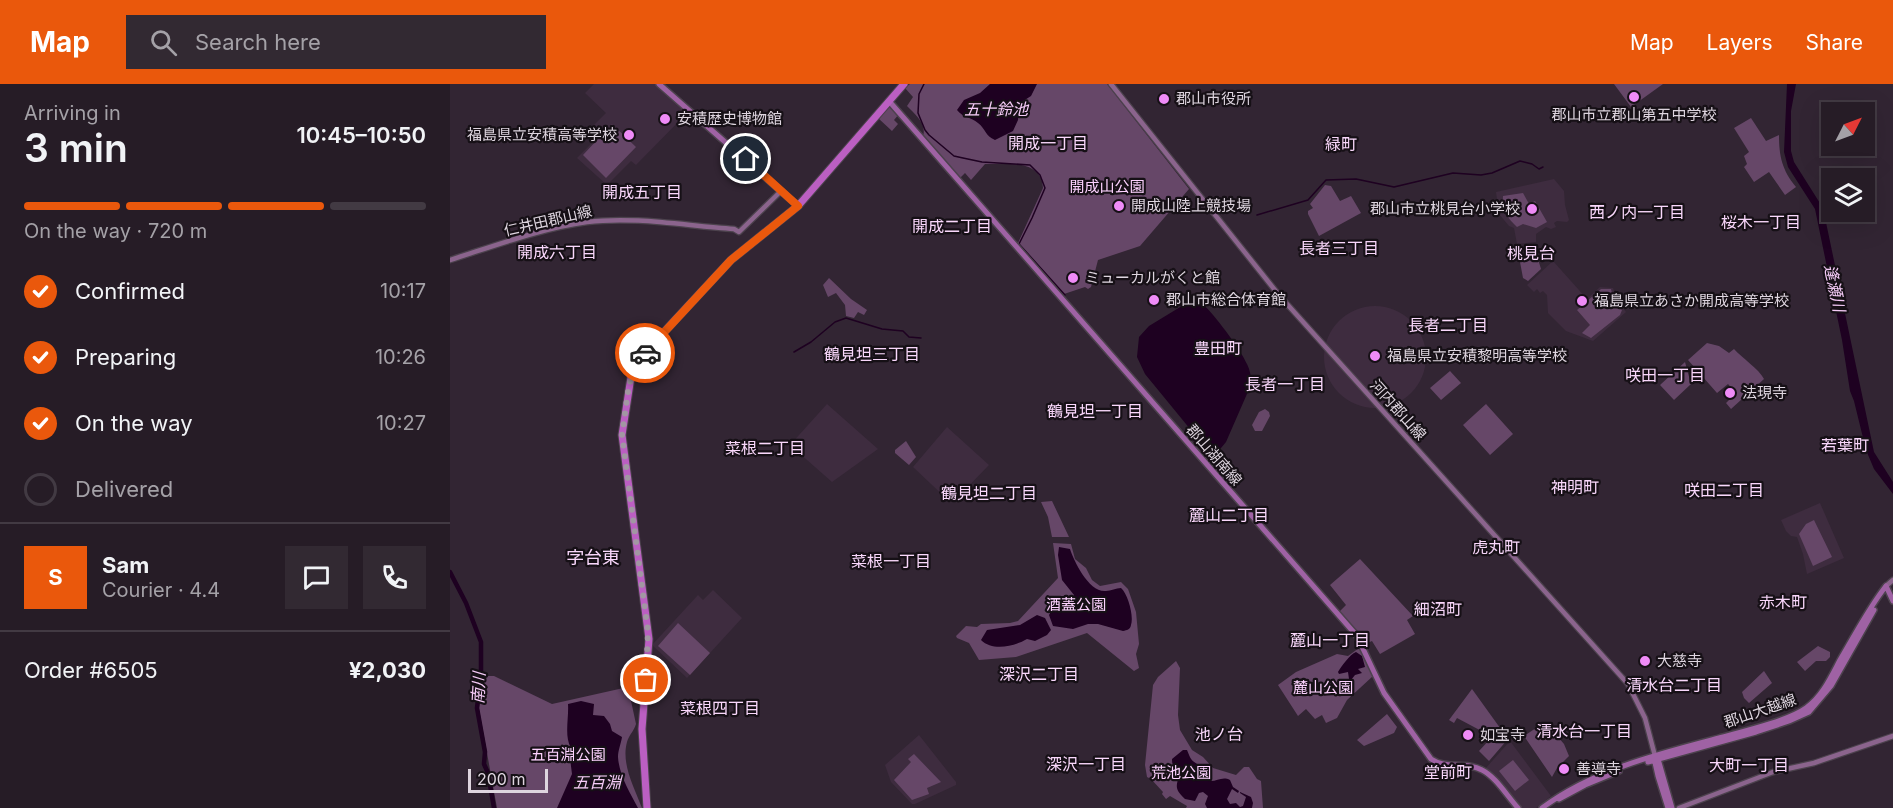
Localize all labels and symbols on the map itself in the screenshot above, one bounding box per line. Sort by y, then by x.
place label: 郡山市役所 [1176,89,1251,108]
marker: 郡山市立郡山第五中学校 [1627,90,1641,104]
marker: 郡山市役所 [1157,92,1171,106]
water label: 五十鈴池 [964,99,1030,119]
north arrow [1821,102,1875,156]
place label: 郡山市立郡山第五中学校 [1551,105,1717,124]
place label: 安積歴史博物館 [677,109,782,128]
marker: 安積歴史博物館 [658,112,672,126]
place label: 福島県立安積高等学校 [467,125,617,144]
marker: 福島県立安積高等学校 [622,128,636,142]
pin [720,133,771,184]
district label: 開成一丁目 [1008,133,1088,153]
district label: 緑町 [1325,134,1357,154]
park label: 開成山公園 [1069,177,1145,196]
district label: 開成五丁目 [602,182,682,202]
place label: 開成山陸上競技場 [1131,196,1251,215]
marker: 開成山陸上競技場 [1112,199,1126,213]
place label: 郡山市立桃見台小学校 [1370,199,1520,218]
street label: 仁井田郡山線 [502,201,594,240]
marker: 郡山市立桃見台小学校 [1525,202,1539,216]
district label: 西ノ内一丁目 [1589,202,1685,222]
district label: 桜木一丁目 [1721,212,1801,232]
district label: 開成二丁目 [912,216,992,236]
district label: 長者三丁目 [1299,238,1379,258]
district label: 開成六丁目 [517,242,597,262]
district label: 桃見台 [1507,243,1555,263]
water label: 逢瀬川 [1820,262,1850,316]
place label: ミューカルがくと館 [1085,268,1220,287]
marker: ミューカルがくと館 [1066,271,1080,285]
place label: 郡山市総合体育館 [1166,290,1286,309]
place label: 福島県立あさか開成高等学校 [1594,291,1789,310]
marker: 郡山市総合体育館 [1147,293,1161,307]
marker: 福島県立あさか開成高等学校 [1575,294,1589,308]
district label: 長者二丁目 [1408,315,1488,335]
courier [615,323,675,383]
district label: 豊田町 [1194,338,1242,358]
district label: 鶴見坦三丁目 [824,344,920,364]
place label: 福島県立安積黎明高等学校 [1387,346,1567,365]
marker: 福島県立安積黎明高等学校 [1368,349,1382,363]
district label: 咲田一丁目 [1625,365,1705,385]
district label: 長者一丁目 [1245,374,1325,394]
street label: 河内郡山線 [1366,375,1431,444]
place label: 法現寺 [1742,383,1787,402]
marker: 法現寺 [1723,386,1737,400]
district label: 鶴見坦一丁目 [1047,401,1143,421]
street label: 郡山湖南線 [1183,420,1246,489]
district label: 若葉町 [1821,435,1869,455]
district label: 菜根二丁目 [725,438,805,458]
district label: 神明町 [1551,477,1599,497]
district label: 咲田二丁目 [1684,480,1764,500]
district label: 鶴見坦二丁目 [941,483,1037,503]
district label: 麓山二丁目 [1189,505,1269,525]
district label: 虎丸町 [1472,537,1520,557]
district label: 字台東 [566,547,620,568]
district label: 菜根一丁目 [851,551,931,571]
district label: 赤木町 [1759,592,1807,612]
park label: 酒蓋公園 [1046,595,1106,614]
district label: 細沼町 [1414,599,1462,619]
district label: 麓山一丁目 [1290,630,1370,650]
place label: 大慈寺 [1657,651,1702,670]
pin [620,654,671,705]
marker: 大慈寺 [1638,654,1652,668]
district label: 深沢二丁目 [999,664,1079,684]
water label: 南川 [467,670,489,705]
district label: 清水台二丁目 [1626,675,1722,695]
park label: 麓山公園 [1293,678,1353,697]
street label: 郡山大越線 [1721,689,1798,732]
district label: 菜根四丁目 [680,698,760,718]
district label: 清水台一丁目 [1536,721,1632,741]
district label: 池ノ台 [1195,724,1243,744]
place label: 如宝寺 [1480,725,1525,744]
marker: 如宝寺 [1461,728,1475,742]
park label: 五百淵公園 [530,745,606,764]
district label: 深沢一丁目 [1046,754,1126,774]
district label: 大町一丁目 [1709,755,1789,775]
place label: 善導寺 [1576,759,1621,778]
district label: 堂前町 [1424,762,1472,782]
marker: 善導寺 [1557,762,1571,776]
park label: 荒池公園 [1151,763,1211,782]
scale bar [468,766,548,794]
water label: 五百淵 [573,772,623,792]

